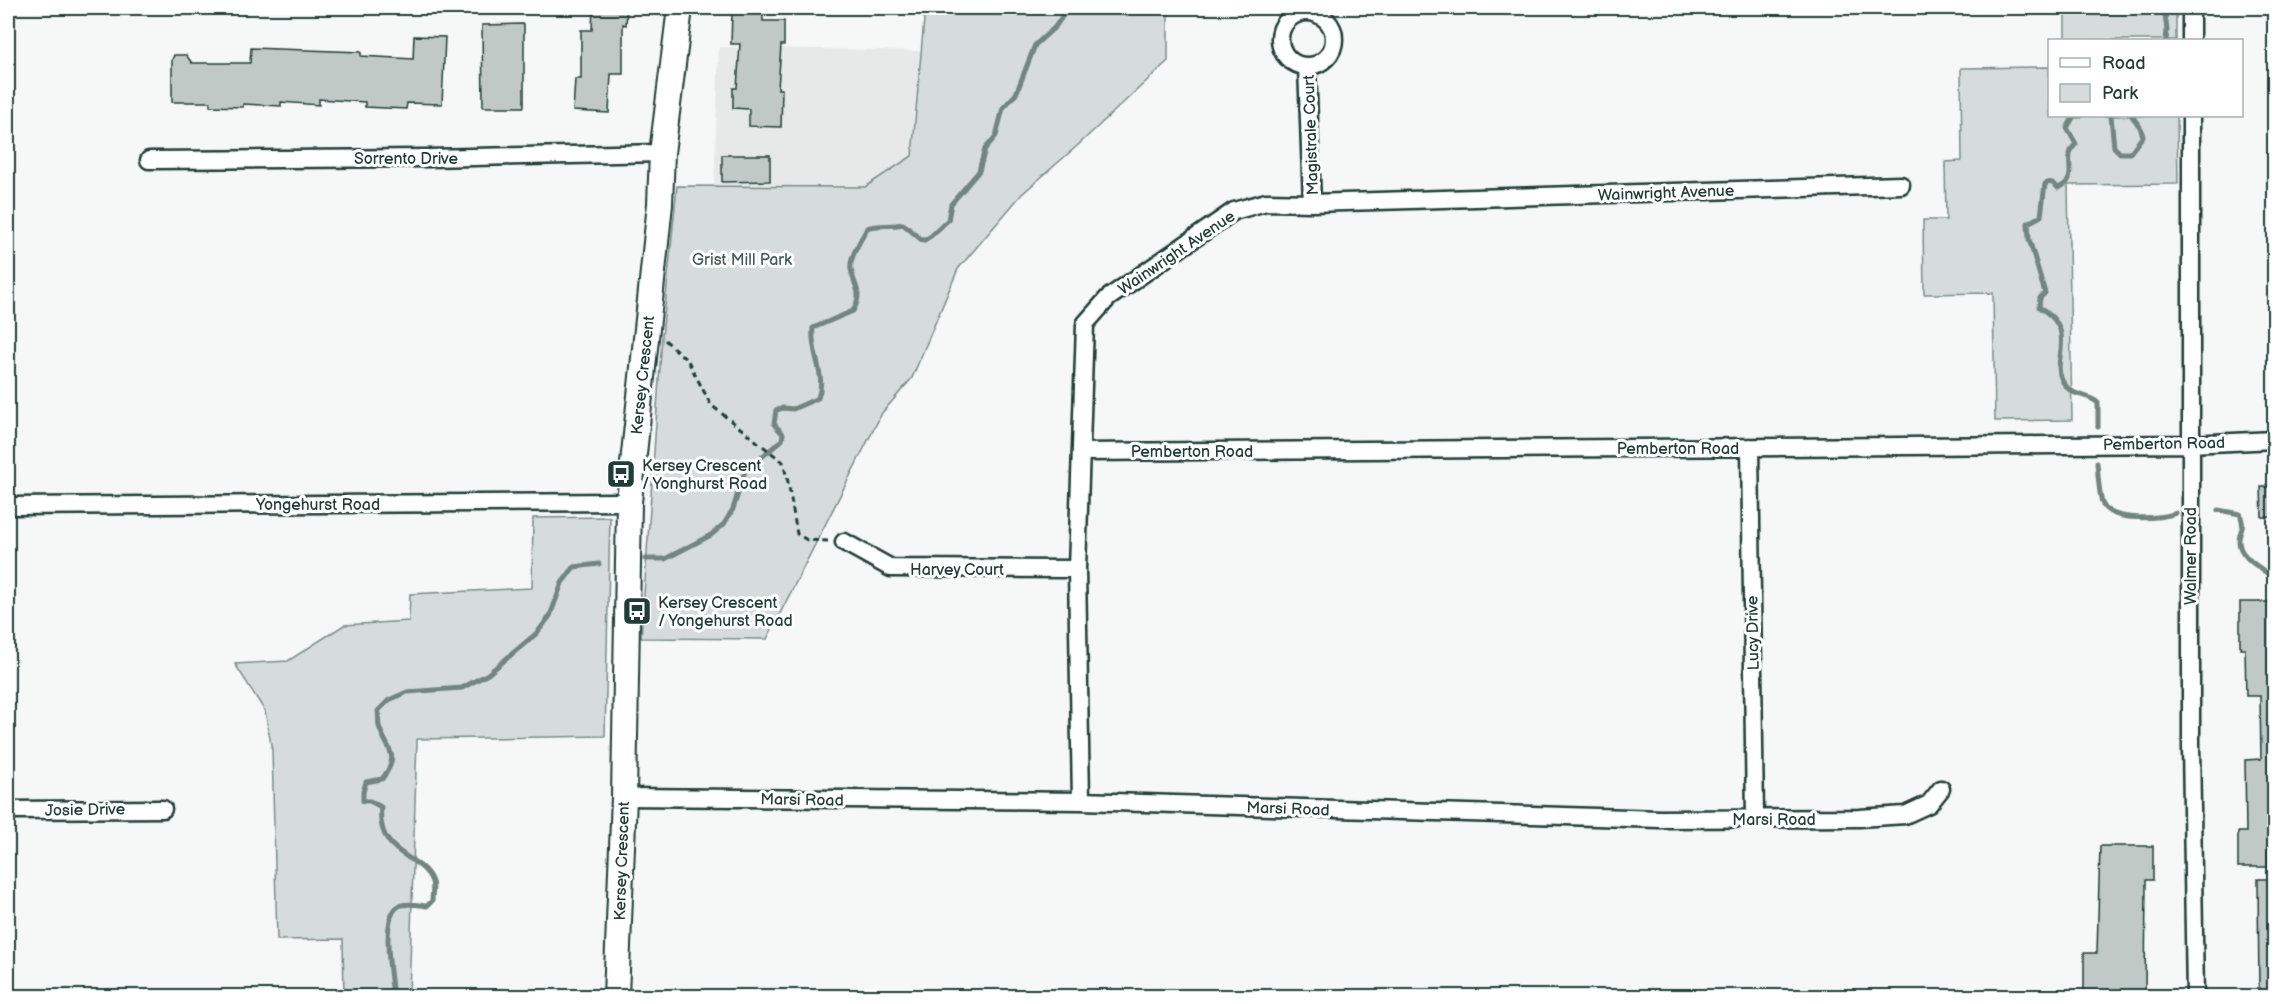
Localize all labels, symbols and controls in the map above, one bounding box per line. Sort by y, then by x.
legend [2048,39,2243,117]
text: Road [2102,53,2146,74]
street label: Magistrale Court [1300,74,1323,196]
text: Park [2102,83,2138,104]
street label: Sorrento Drive [354,150,458,169]
street label: Wainwright Avenue [1597,182,1735,205]
street label: Wainwright Avenue [1115,207,1239,299]
park label: Grist Mill Park [692,251,792,270]
street label: Kersey Crescent [628,315,659,436]
street label: Pemberton Road [2103,434,2225,455]
street label: Pemberton Road [1617,440,1739,459]
street label: Pemberton Road [1131,443,1253,462]
place label: Kersey Crescent / Yonghurst Road [642,457,767,494]
bus stop icon: Kersey Crescent / Yonghurst Road [605,458,637,490]
street label: Yongehurst Road [255,496,380,515]
street label: Walmer Road [2182,507,2201,605]
street label: Harvey Court [910,561,1004,580]
place label: Kersey Crescent / Yongehurst Road [658,594,793,631]
bus stop icon: Kersey Crescent / Yongehurst Road [621,595,653,627]
street label: Lucy Drive [1743,595,1764,670]
street label: Marsi Road [760,790,844,811]
street label: Marsi Road [1246,799,1330,820]
street label: Josie Drive [45,800,126,821]
street label: Kersey Crescent [611,801,634,921]
street label: Marsi Road [1732,811,1816,830]

